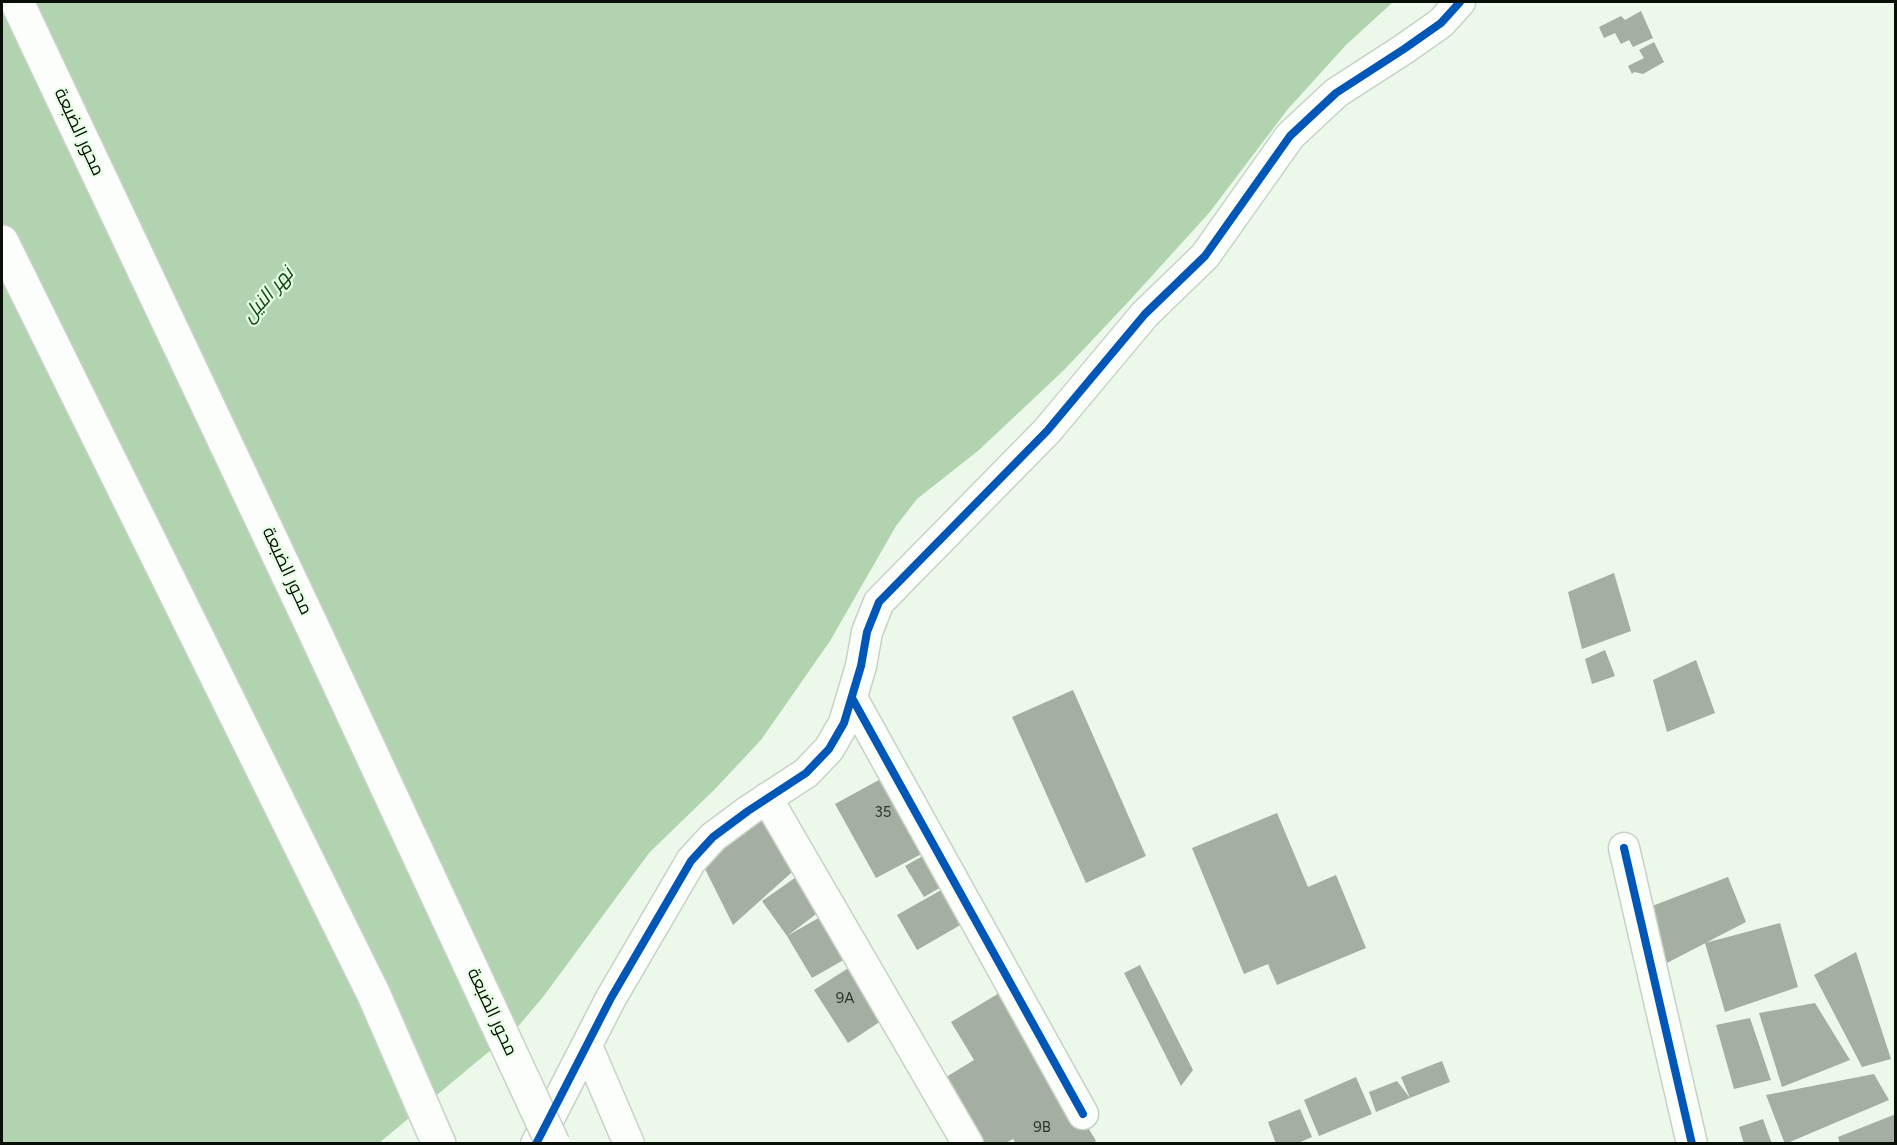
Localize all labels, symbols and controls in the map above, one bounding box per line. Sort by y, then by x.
street label: محور الضبعة [49,85,109,179]
water label: نهر النيل [237,262,299,328]
street label: محور الضبعة [257,524,317,618]
house number: 35 [875,804,891,822]
street label: محور الضبعة [462,965,522,1059]
house number: 9A [836,990,854,1008]
house number: 9B [1033,1119,1051,1137]

